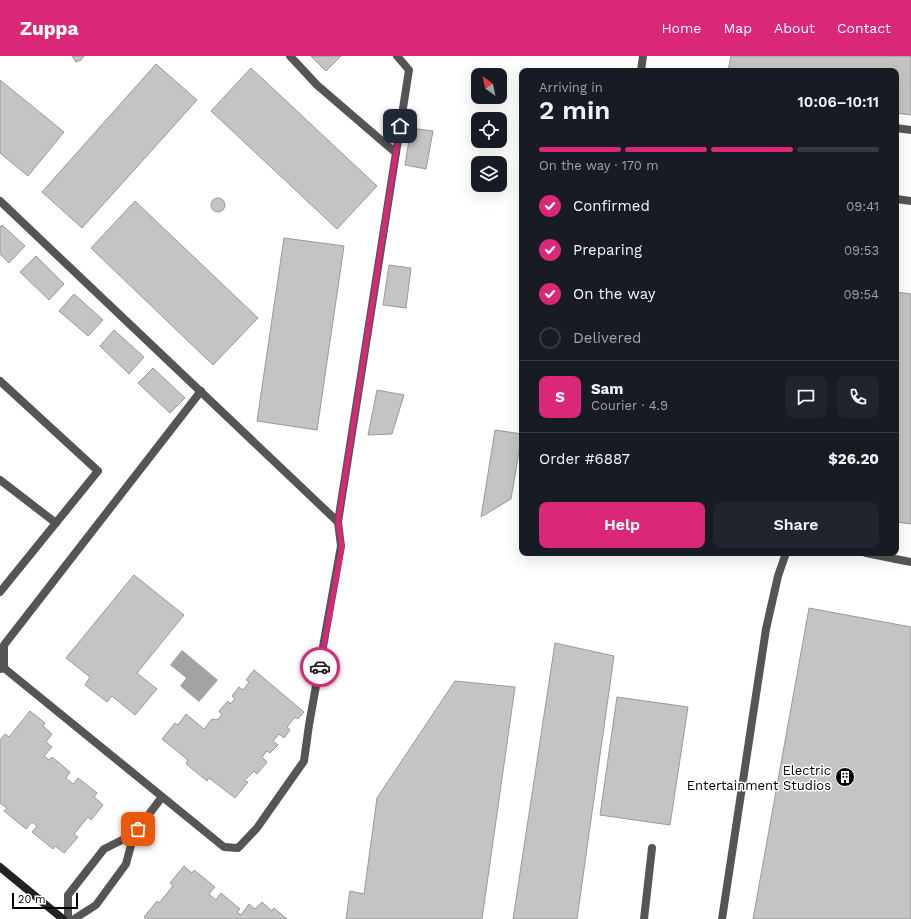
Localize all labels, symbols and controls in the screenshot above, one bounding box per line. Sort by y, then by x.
text: Zuppa [20,17,78,40]
text: Home [661,20,701,36]
text: Map [723,20,752,36]
text: About [774,20,815,36]
text: Contact [837,20,891,36]
north arrow [471,68,507,104]
map controls [471,68,507,192]
text: Arriving in [539,80,603,95]
text: 10:06–10:11 [798,93,879,111]
text: 2 min [539,95,610,125]
pin [383,109,417,143]
button: locate [471,112,507,148]
icon: home [389,115,411,137]
button: layers [471,156,507,192]
text: On the way · 170 m [539,158,659,173]
icon: check [539,195,561,217]
text: Confirmed [573,197,650,215]
text: 09:41 [846,199,879,214]
icon: check [539,239,561,261]
text: Preparing [573,241,642,259]
text: 09:53 [844,243,879,258]
icon: check [539,283,561,305]
text: On the way [573,285,655,303]
text: 09:54 [844,287,879,302]
text: Delivered [573,329,641,347]
button: chat [785,376,827,418]
button: phone [837,376,879,418]
text: Sam [591,380,623,398]
text: S [555,388,565,406]
text: Courier · 4.9 [591,398,668,413]
text: Order #6887 [539,450,630,468]
text: $26.20 [828,450,879,468]
button: Help [539,502,705,548]
button: Share [713,502,879,548]
courier [300,647,340,687]
icon: car [309,656,331,678]
place label: Electric Entertainment Studios [687,763,831,793]
building icon: Electric Entertainment Studios [834,766,856,788]
pin [121,812,155,846]
icon: bag [127,818,149,840]
scale bar [12,891,78,910]
text: 20 m [18,893,46,906]

